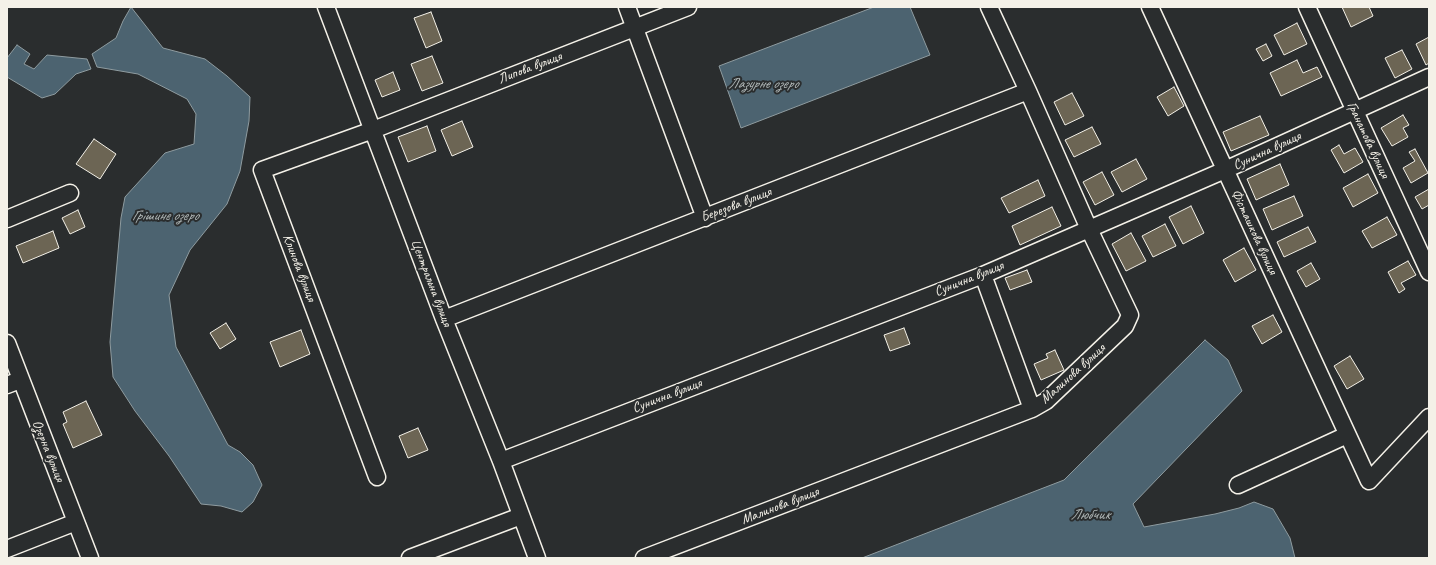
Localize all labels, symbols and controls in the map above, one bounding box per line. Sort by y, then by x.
street label: Липова вулиця [496,48,564,88]
water label: Лазурне озеро [728,75,798,93]
street label: Гранатова вулиця [1343,99,1393,181]
street label: Сунична вулиця [1230,128,1304,174]
street label: Березова вулиця [698,184,774,226]
street label: Фісташкова вулиця [1227,187,1281,277]
water label: Грішине озеро [132,207,198,225]
street label: Клинова вулиця [278,232,320,304]
street label: Центральна вулиця [407,237,455,329]
street label: Сунична вулиця [932,257,1006,301]
street label: Малинова вулиця [1037,340,1109,408]
street label: Сунична вулиця [630,375,704,417]
street label: Озерна вулиця [28,418,68,484]
street label: Малинова вулиця [739,484,821,528]
water label: Любчик [1070,506,1110,524]

